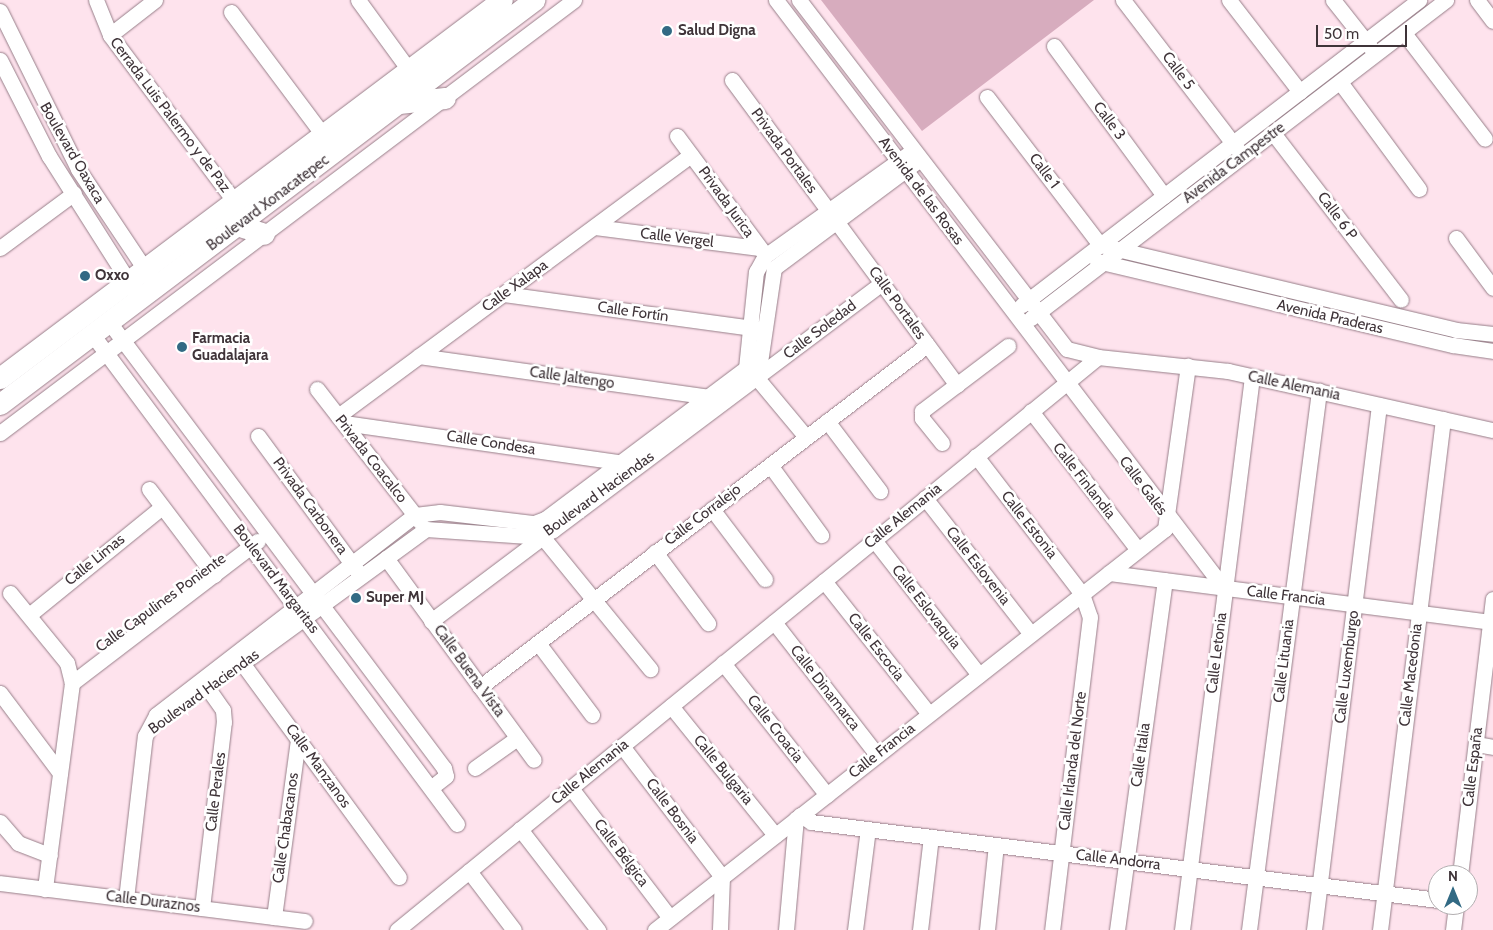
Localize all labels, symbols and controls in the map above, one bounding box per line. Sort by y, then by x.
scale bar [1318,15,1409,47]
place label: Salud Digna [678,22,756,40]
marker: Salud Digna [660,24,674,38]
text: 50 m [1324,25,1359,43]
street label: Cerrada Luis Palermo y de Paz [106,34,234,196]
street label: Calle 5 [1158,49,1198,93]
street label: Boulevard Oaxaca [36,99,108,207]
street label: Calle 3 [1089,99,1129,143]
street label: Privada Portales [747,105,821,197]
street label: Avenida Campestre [1179,119,1289,207]
street label: Avenida de las Rosas [875,133,967,249]
street label: Calle 1 [1025,150,1063,192]
street label: Boulevard Xonacatepec [203,151,333,255]
street label: Privada Jurica [694,163,758,241]
street label: Calle 6 P [1313,189,1361,243]
street label: Calle Vergel [639,225,715,251]
street label: Calle Xalapa [479,256,551,316]
street label: Calle Portales [865,263,929,343]
place label: Oxxo [95,267,129,285]
marker: Oxxo [79,270,91,282]
street label: Avenida Praderas [1275,296,1385,338]
street label: Calle Soledad [780,297,860,363]
street label: Calle Fortín [596,298,670,326]
place label: Farmacia Guadalajara [192,329,268,364]
marker: Farmacia Guadalajara [176,341,188,353]
street label: Calle Jaltengo [528,363,616,393]
street label: Calle Alemania [1246,367,1342,405]
street label: Privada Coacalco [331,411,411,507]
street label: Calle Condesa [445,427,537,459]
street label: Calle Finlandia [1049,439,1119,523]
street label: Boulevard Haciendas [540,448,658,540]
street label: Calle Galés [1115,453,1171,519]
street label: Privada Carbonera [269,454,351,558]
street label: Calle Alemania [861,479,945,553]
street label: Calle Corralejo [661,480,745,550]
street label: Calle Estonia [997,488,1061,562]
street label: Boulevard Margaritas [229,521,323,637]
street label: Calle Eslovenia [942,523,1014,609]
street label: Calle Limas [61,530,129,590]
street label: Calle Capulines Poniente [92,550,230,656]
street label: Calle Eslovaquia [888,561,964,653]
street label: Calle Francia [1246,582,1326,610]
place label: Super MJ [366,589,424,607]
marker: Super MJ [350,592,362,604]
street label: Calle Luxemburgo [1331,609,1363,725]
street label: Calle Escocia [844,610,908,684]
street label: Calle Letonia [1203,611,1231,695]
street label: Calle Lituania [1270,618,1298,704]
street label: Calle Buena Vista [430,621,508,721]
street label: Calle Macedonia [1396,623,1426,727]
street label: Calle Dinamarca [786,642,864,734]
street label: Boulevard Haciendas [145,646,263,738]
street label: Calle Irlanda del Norte [1056,690,1090,832]
street label: Calle Croacia [743,692,807,766]
street label: Calle Francia [845,720,919,782]
street label: Calle Manzanos [282,721,354,811]
street label: Calle Italia [1128,722,1154,788]
street label: Calle España [1459,726,1487,808]
street label: Calle Bulgaria [689,731,757,809]
street label: Calle Alemania [548,735,632,809]
street label: Calle Perales [202,751,230,833]
street label: Calle Chabacanos [269,772,303,884]
street label: Calle Bosnia [642,775,702,847]
street label: Calle Bélgica [590,816,652,890]
street label: Calle Andorra [1075,846,1161,874]
north arrow [1428,865,1478,915]
text: N [1448,867,1458,885]
street label: Calle Duraznos [105,887,201,917]

